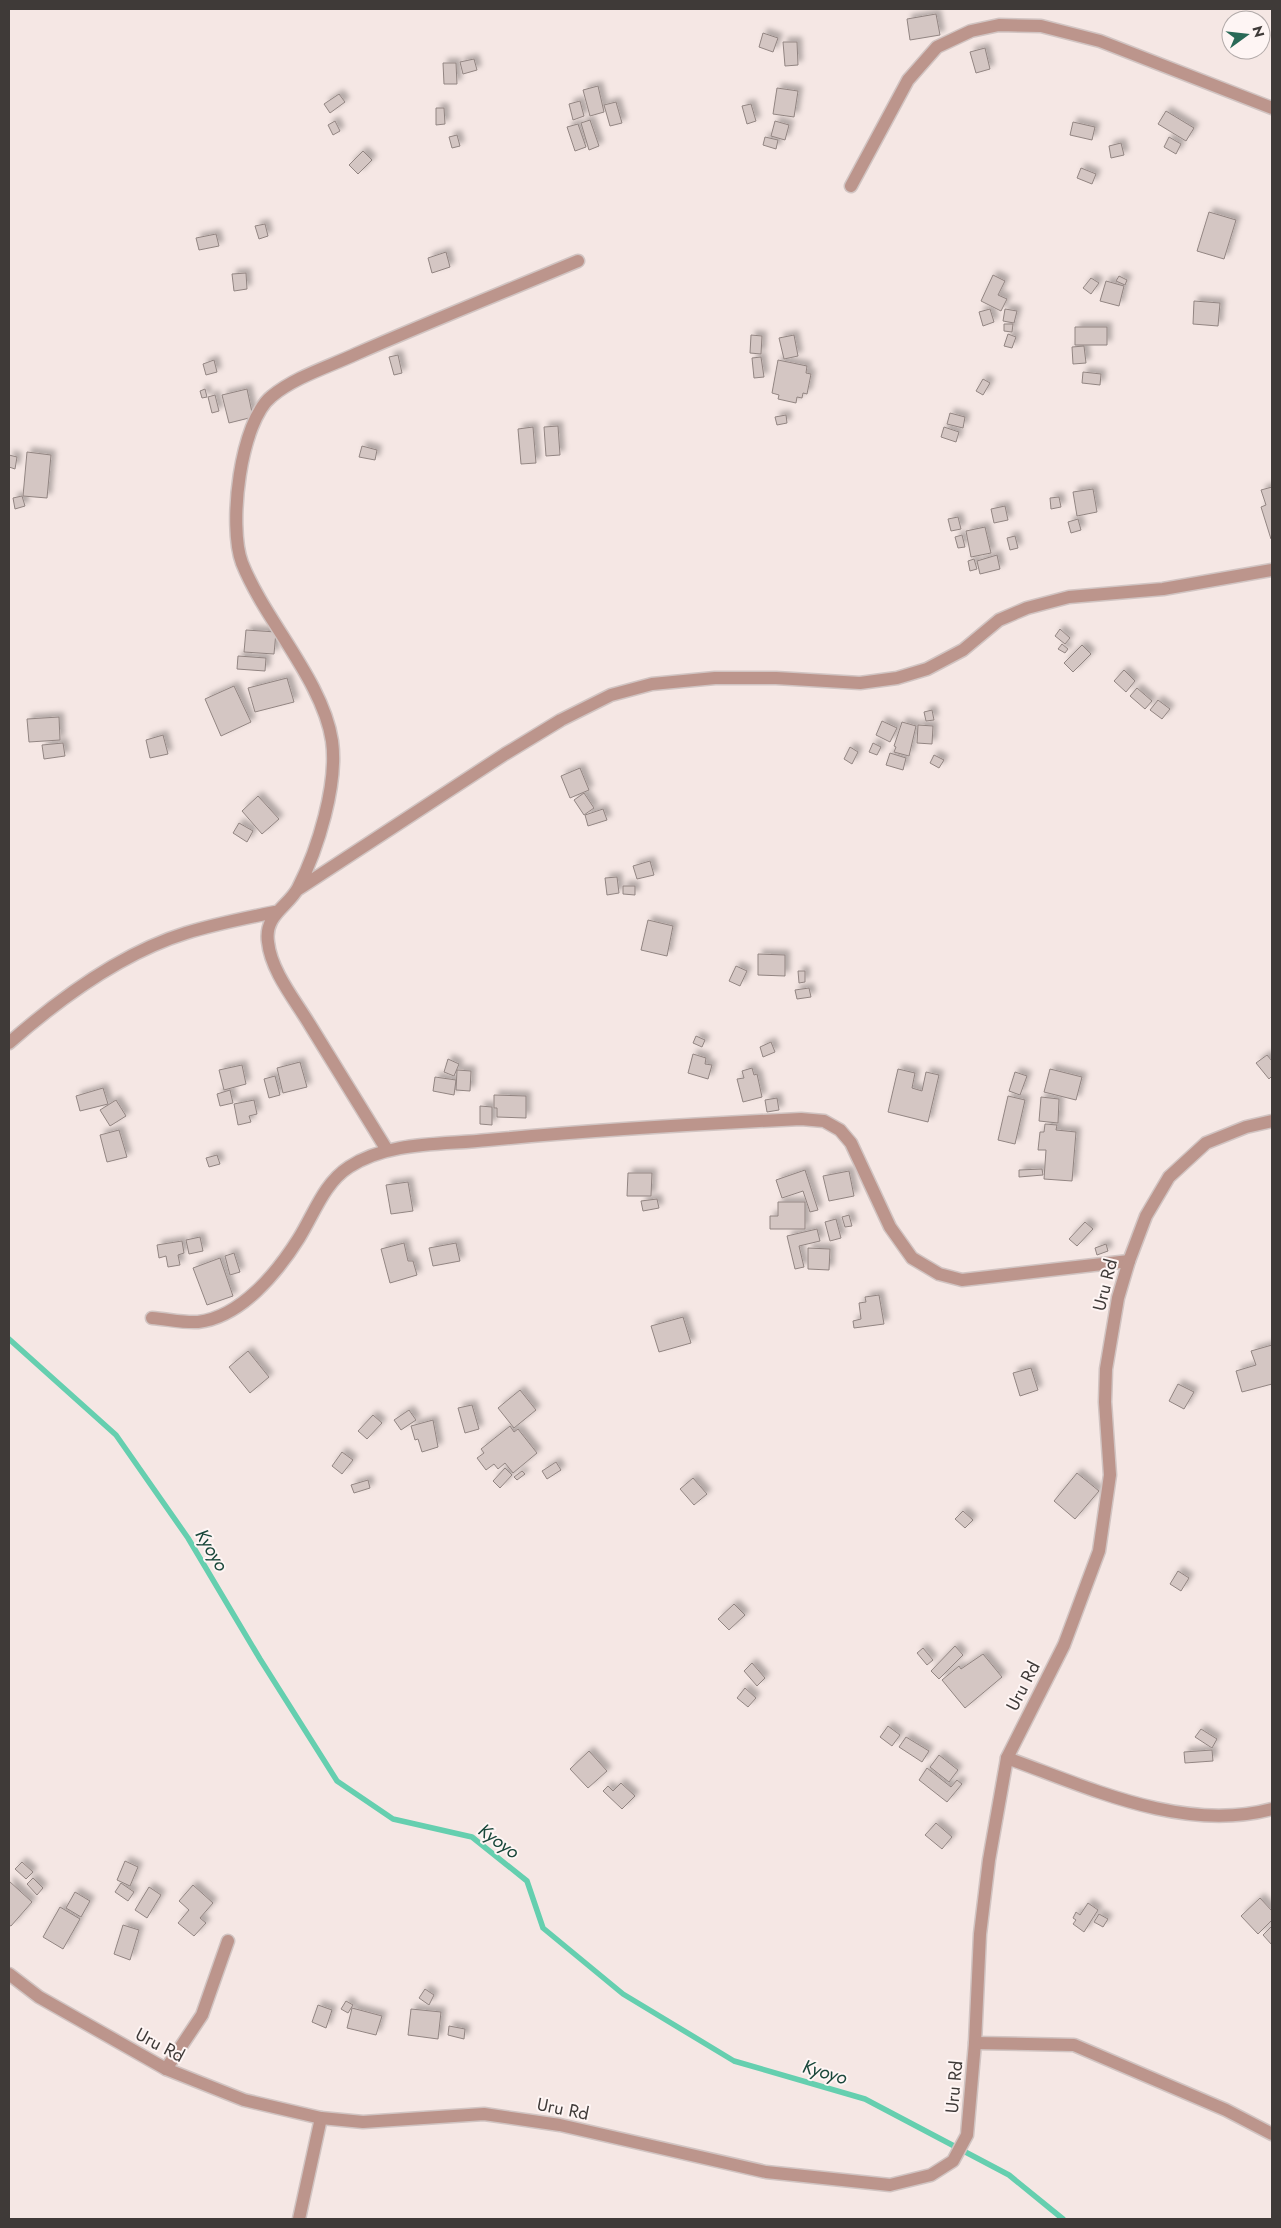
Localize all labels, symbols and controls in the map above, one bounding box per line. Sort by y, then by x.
north arrow [1221,10,1271,60]
text: N [1247,24,1270,40]
street label: Uru Rd [1086,1256,1124,1314]
water label: Kyoyo [189,1524,235,1576]
street label: Uru Rd [999,1657,1047,1715]
water label: Kyoyo [473,1817,525,1865]
street label: Uru Rd [131,2021,189,2069]
water label: Kyoyo [800,2053,850,2091]
street label: Uru Rd [939,2060,969,2114]
street label: Uru Rd [535,2091,591,2127]

